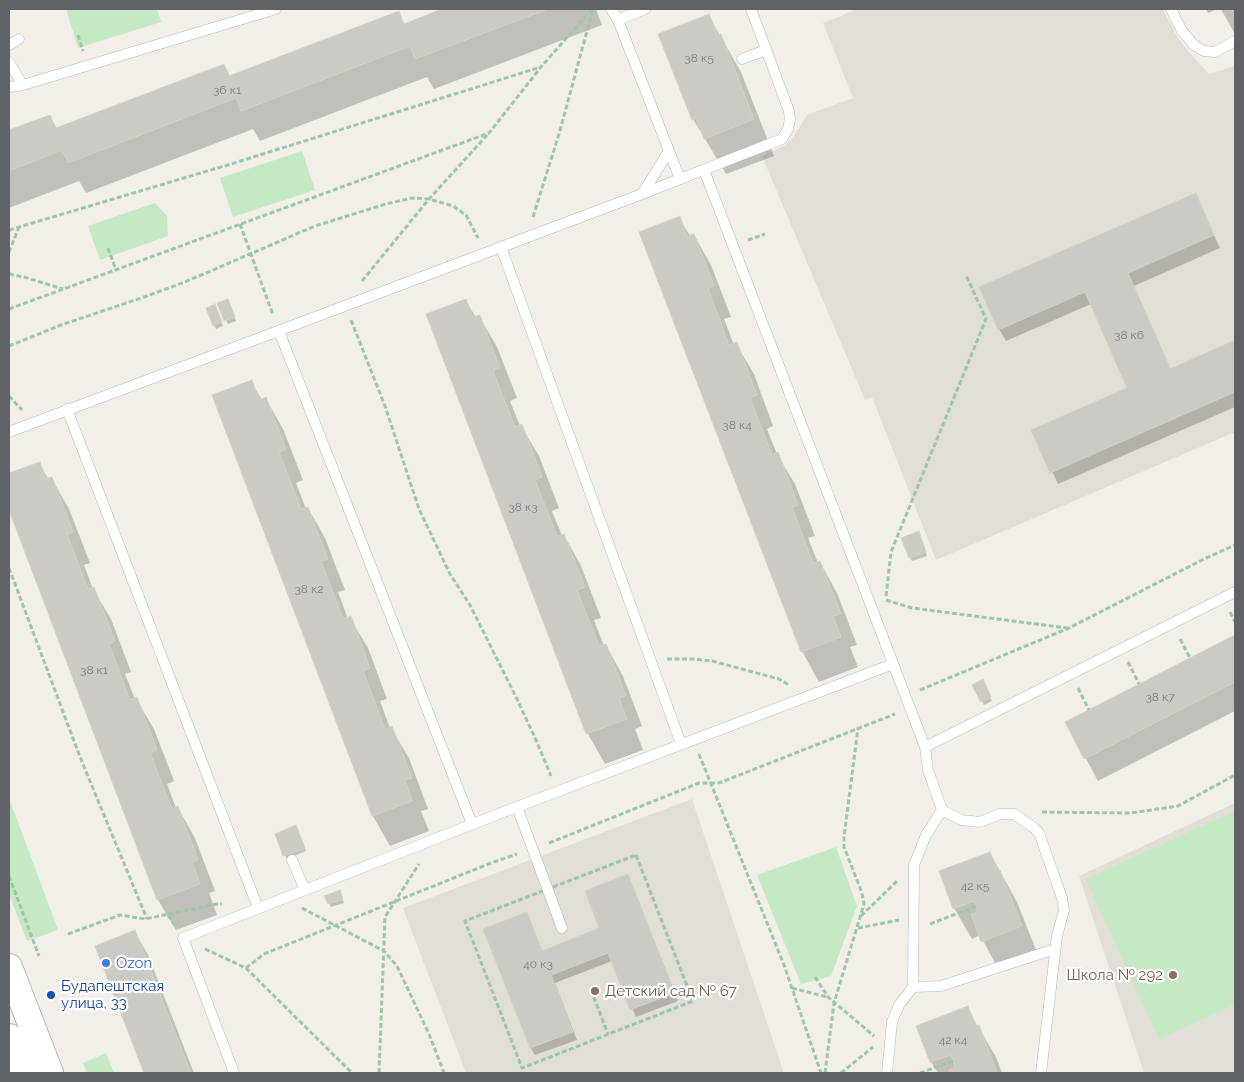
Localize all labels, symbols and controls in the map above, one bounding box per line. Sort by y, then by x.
house number: 38 к5 [684,51,714,65]
house number: 36 к1 [213,83,241,97]
house number: 38 к6 [1114,328,1144,342]
house number: 38 к4 [722,418,752,432]
house number: 38 к3 [508,500,538,514]
house number: 38 к2 [294,582,324,596]
house number: 38 к1 [80,663,108,677]
house number: 38 к7 [1145,690,1175,704]
house number: 42 к5 [961,879,989,893]
place label: Ozon [116,954,152,972]
marker: Ozon [100,957,112,969]
house number: 40 к3 [523,957,553,971]
place label: Школа № 292 [1067,966,1163,984]
marker: Школа № 292 [1167,969,1179,981]
place label: Будапештская улица, 33 [61,977,164,1012]
place label: Детский сад № 67 [605,982,737,1000]
marker: Детский сад № 67 [589,985,601,997]
marker: Будапештская улица, 33 [45,989,57,1001]
house number: 42 к4 [939,1033,967,1047]

